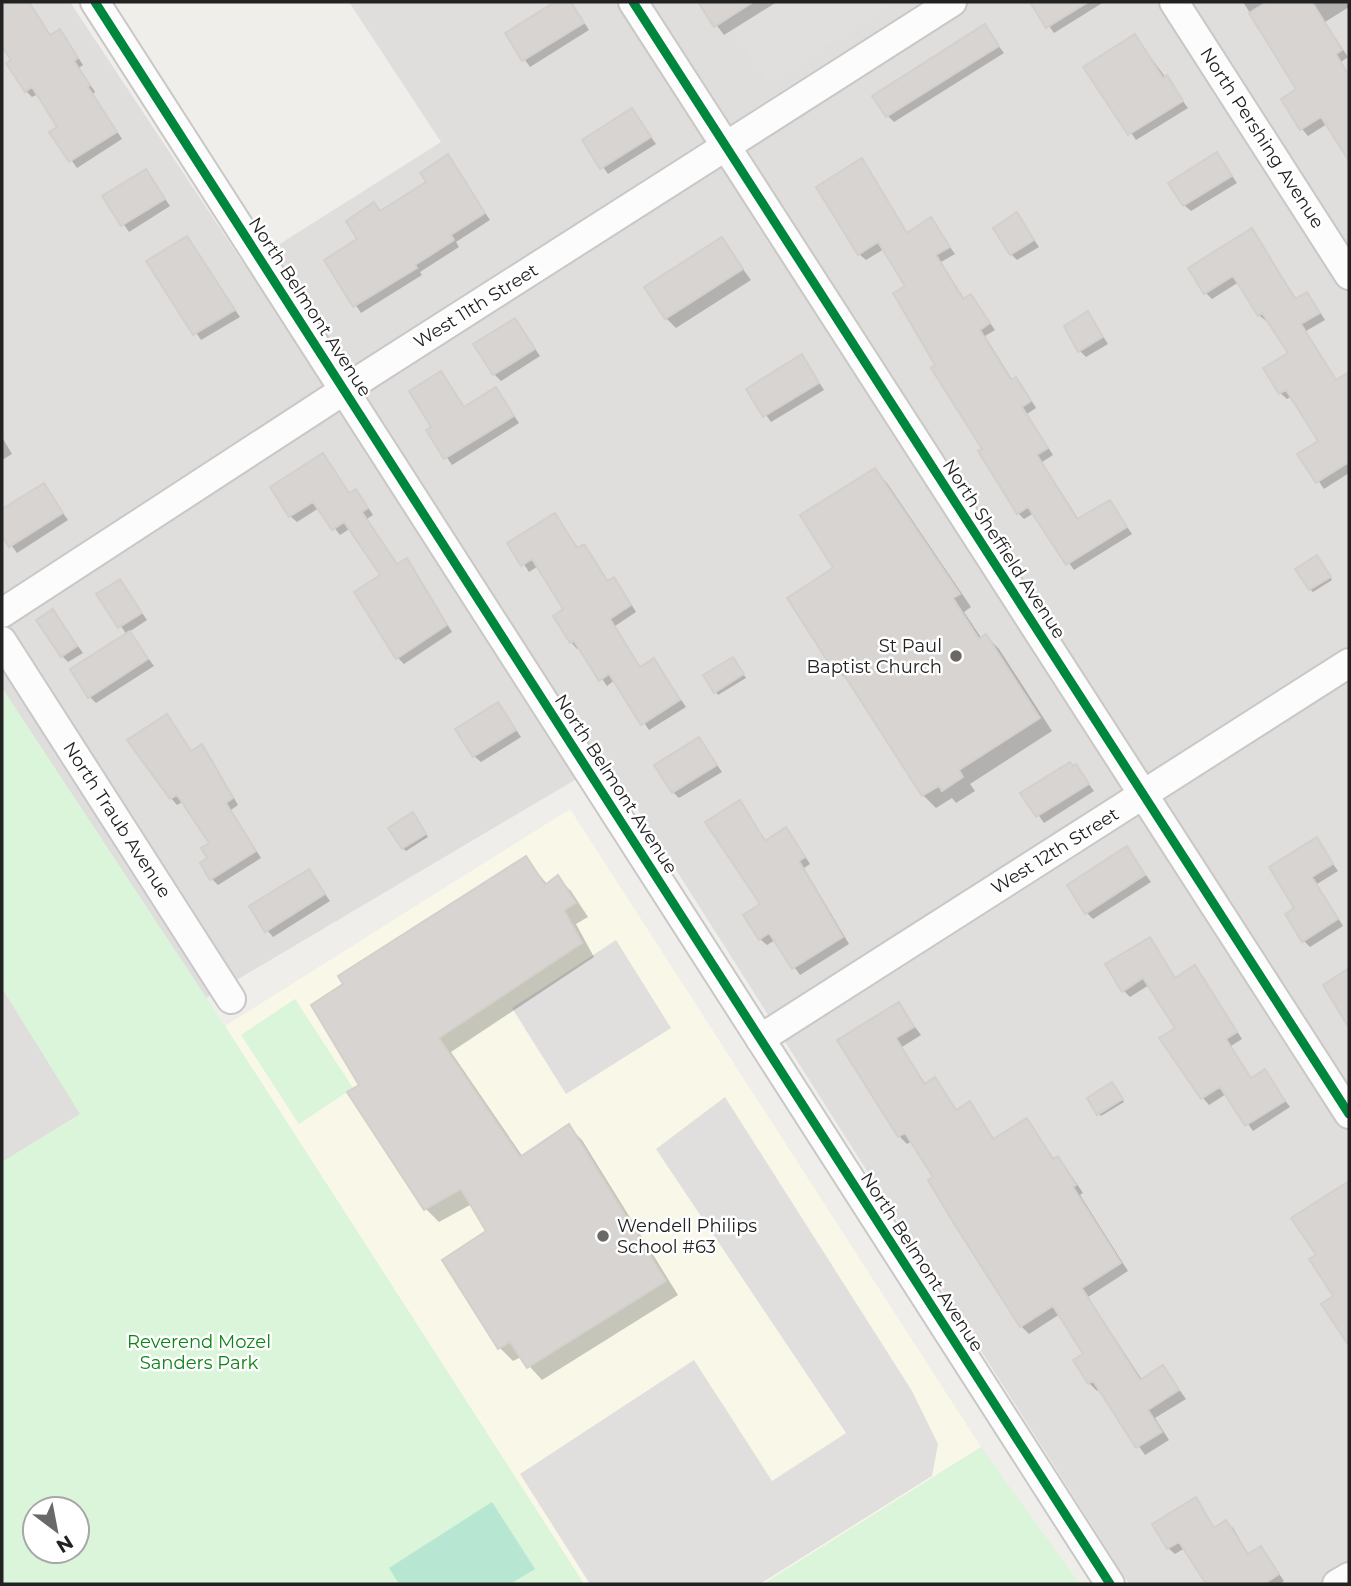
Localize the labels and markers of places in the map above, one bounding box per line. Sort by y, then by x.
place label: St Paul Baptist Church [806,635,942,678]
marker: St Paul Baptist Church [948,648,964,664]
place label: Wendell Philips School #63 [617,1215,757,1258]
marker: Wendell Philips School #63 [595,1228,611,1244]

